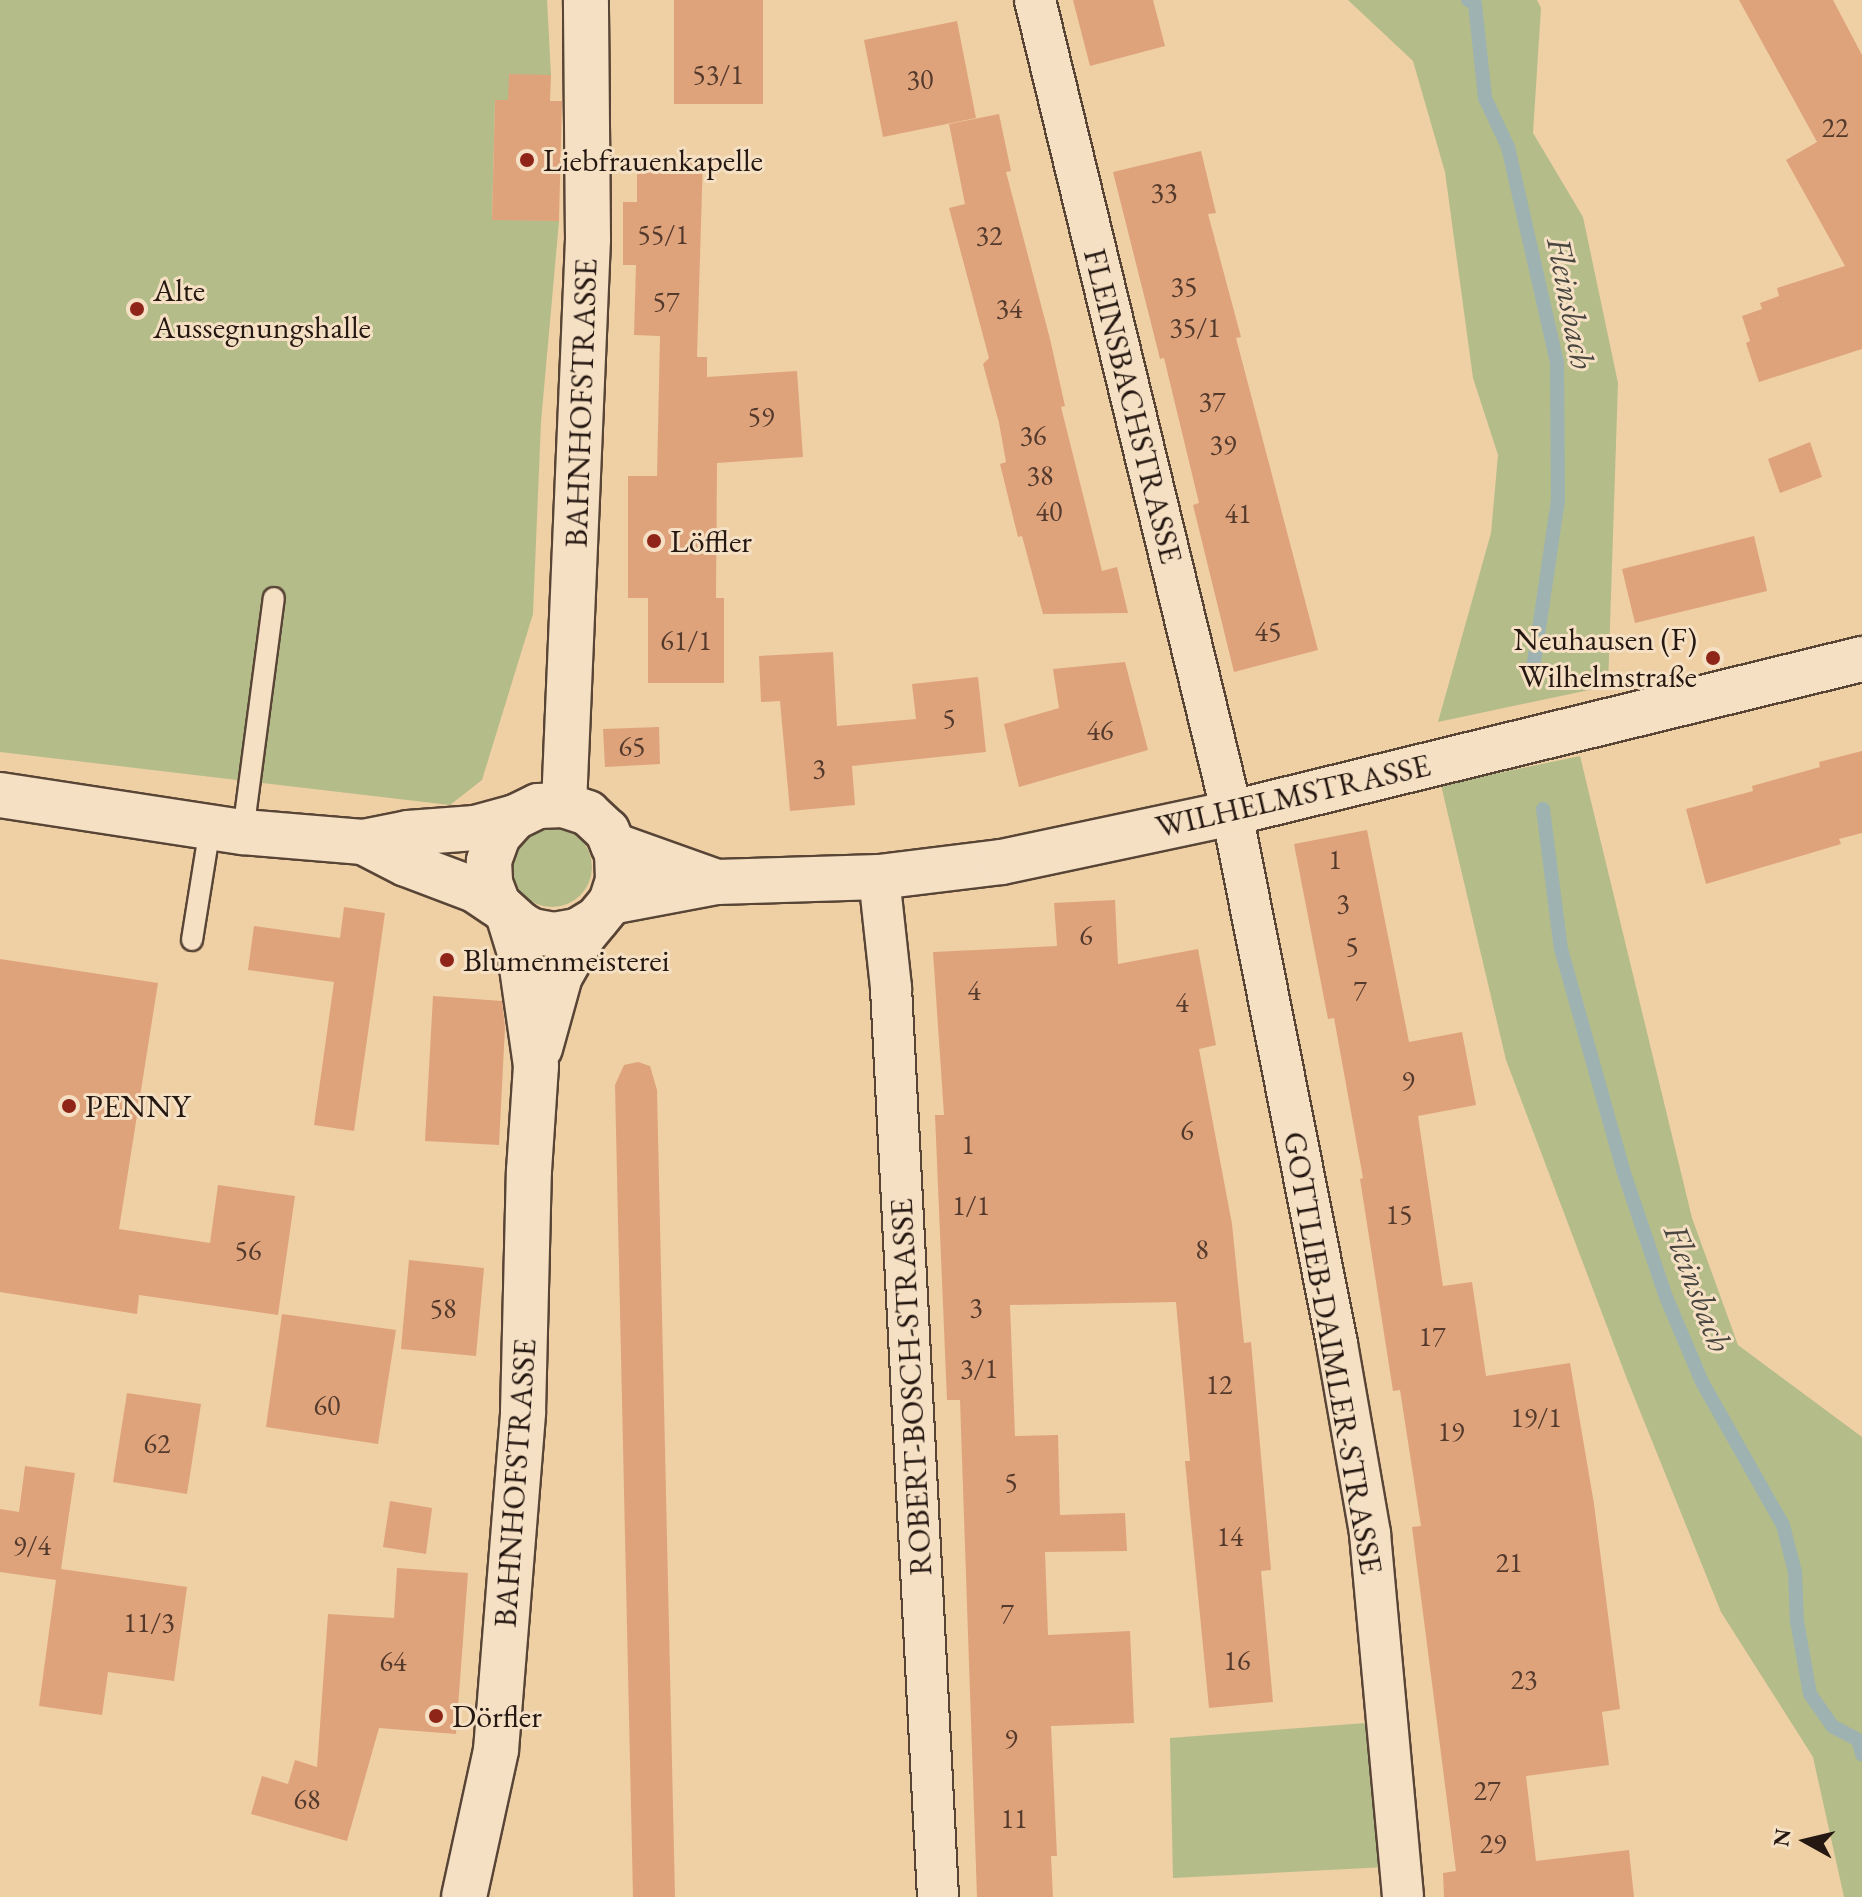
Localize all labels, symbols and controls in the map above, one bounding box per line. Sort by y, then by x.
house number: 53/1 [692,57,744,91]
house number: 30 [907,62,933,96]
house number: 22 [1822,110,1848,144]
place label: Liebfrauenkapelle [543,141,763,179]
marker: Liebfrauenkapelle [518,151,536,169]
house number: 33 [1151,175,1177,209]
house number: 55/1 [637,217,689,251]
house number: 32 [976,218,1002,252]
water label: Fleinsbach [1538,234,1604,372]
street label: FLEINSBACHSTRASSE [1075,245,1191,567]
street label: BAHNHOFSTRASSE [557,258,605,548]
house number: 35 [1171,269,1197,303]
place label: Alte Aussegnungshalle [153,272,371,347]
house number: 57 [653,284,679,318]
house number: 34 [996,291,1022,325]
marker: Alte Aussegnungshalle [128,300,146,318]
house number: 35/1 [1169,310,1221,344]
house number: 37 [1199,384,1225,418]
house number: 59 [748,399,774,433]
house number: 36 [1020,418,1046,452]
house number: 39 [1210,427,1236,461]
house number: 38 [1027,458,1053,492]
house number: 40 [1036,494,1062,528]
house number: 41 [1225,496,1251,530]
place label: Löffler [670,522,752,560]
marker: Löffler [645,532,663,550]
house number: 45 [1255,614,1281,648]
place label: Neuhausen (F) Wilhelmstraße [1514,621,1697,696]
house number: 61/1 [660,623,712,657]
marker: Neuhausen (F) Wilhelmstraße [1704,649,1722,667]
house number: 5 [942,701,956,735]
house number: 46 [1087,713,1113,747]
house number: 65 [619,729,645,763]
street label: WILHELMSTRASSE [1152,746,1434,846]
house number: 3 [812,751,826,785]
house number: 1 [1328,842,1342,876]
house number: 3 [1336,886,1350,920]
house number: 6 [1079,918,1093,952]
house number: 5 [1345,929,1359,963]
place label: Blumenmeisterei [463,941,670,979]
marker: Blumenmeisterei [438,951,456,969]
house number: 4 [967,973,981,1007]
house number: 7 [1353,973,1367,1007]
house number: 4 [1175,985,1189,1019]
house number: 9 [1401,1063,1415,1097]
place label: PENNY [85,1087,190,1125]
marker: PENNY [60,1097,78,1115]
house number: 6 [1180,1113,1194,1147]
house number: 1 [961,1127,975,1161]
street label: GOTTLIEB-DAIMLER-STRASSE [1275,1129,1391,1577]
house number: 1/1 [952,1188,990,1222]
street label: ROBERT-BOSCH-STRASSE [882,1197,940,1577]
house number: 15 [1386,1197,1412,1231]
water label: Fleinsbach [1655,1218,1741,1358]
house number: 8 [1195,1232,1209,1266]
house number: 56 [235,1233,261,1267]
house number: 3 [969,1290,983,1324]
house number: 58 [430,1291,456,1325]
house number: 17 [1419,1319,1445,1353]
street label: BAHNHOFSTRASSE [486,1337,544,1629]
house number: 3/1 [960,1351,998,1385]
house number: 12 [1206,1367,1232,1401]
house number: 60 [314,1388,340,1422]
house number: 19/1 [1510,1400,1562,1434]
house number: 19 [1438,1414,1464,1448]
house number: 62 [144,1426,170,1460]
house number: 5 [1004,1465,1018,1499]
house number: 14 [1217,1519,1243,1553]
house number: 9/4 [13,1528,51,1562]
house number: 21 [1496,1545,1522,1579]
house number: 7 [1000,1596,1014,1630]
house number: 11/3 [123,1605,175,1639]
house number: 16 [1224,1643,1250,1677]
house number: 64 [380,1644,406,1678]
house number: 23 [1511,1662,1537,1696]
place label: Dörfler [452,1697,542,1735]
marker: Dörfler [427,1707,445,1725]
house number: 9 [1004,1721,1018,1755]
house number: 27 [1474,1773,1500,1807]
house number: 68 [294,1782,320,1816]
house number: 11 [1001,1801,1027,1835]
north arrow [1766,1801,1846,1881]
house number: 29 [1480,1826,1506,1860]
text: N [1766,1827,1797,1848]

